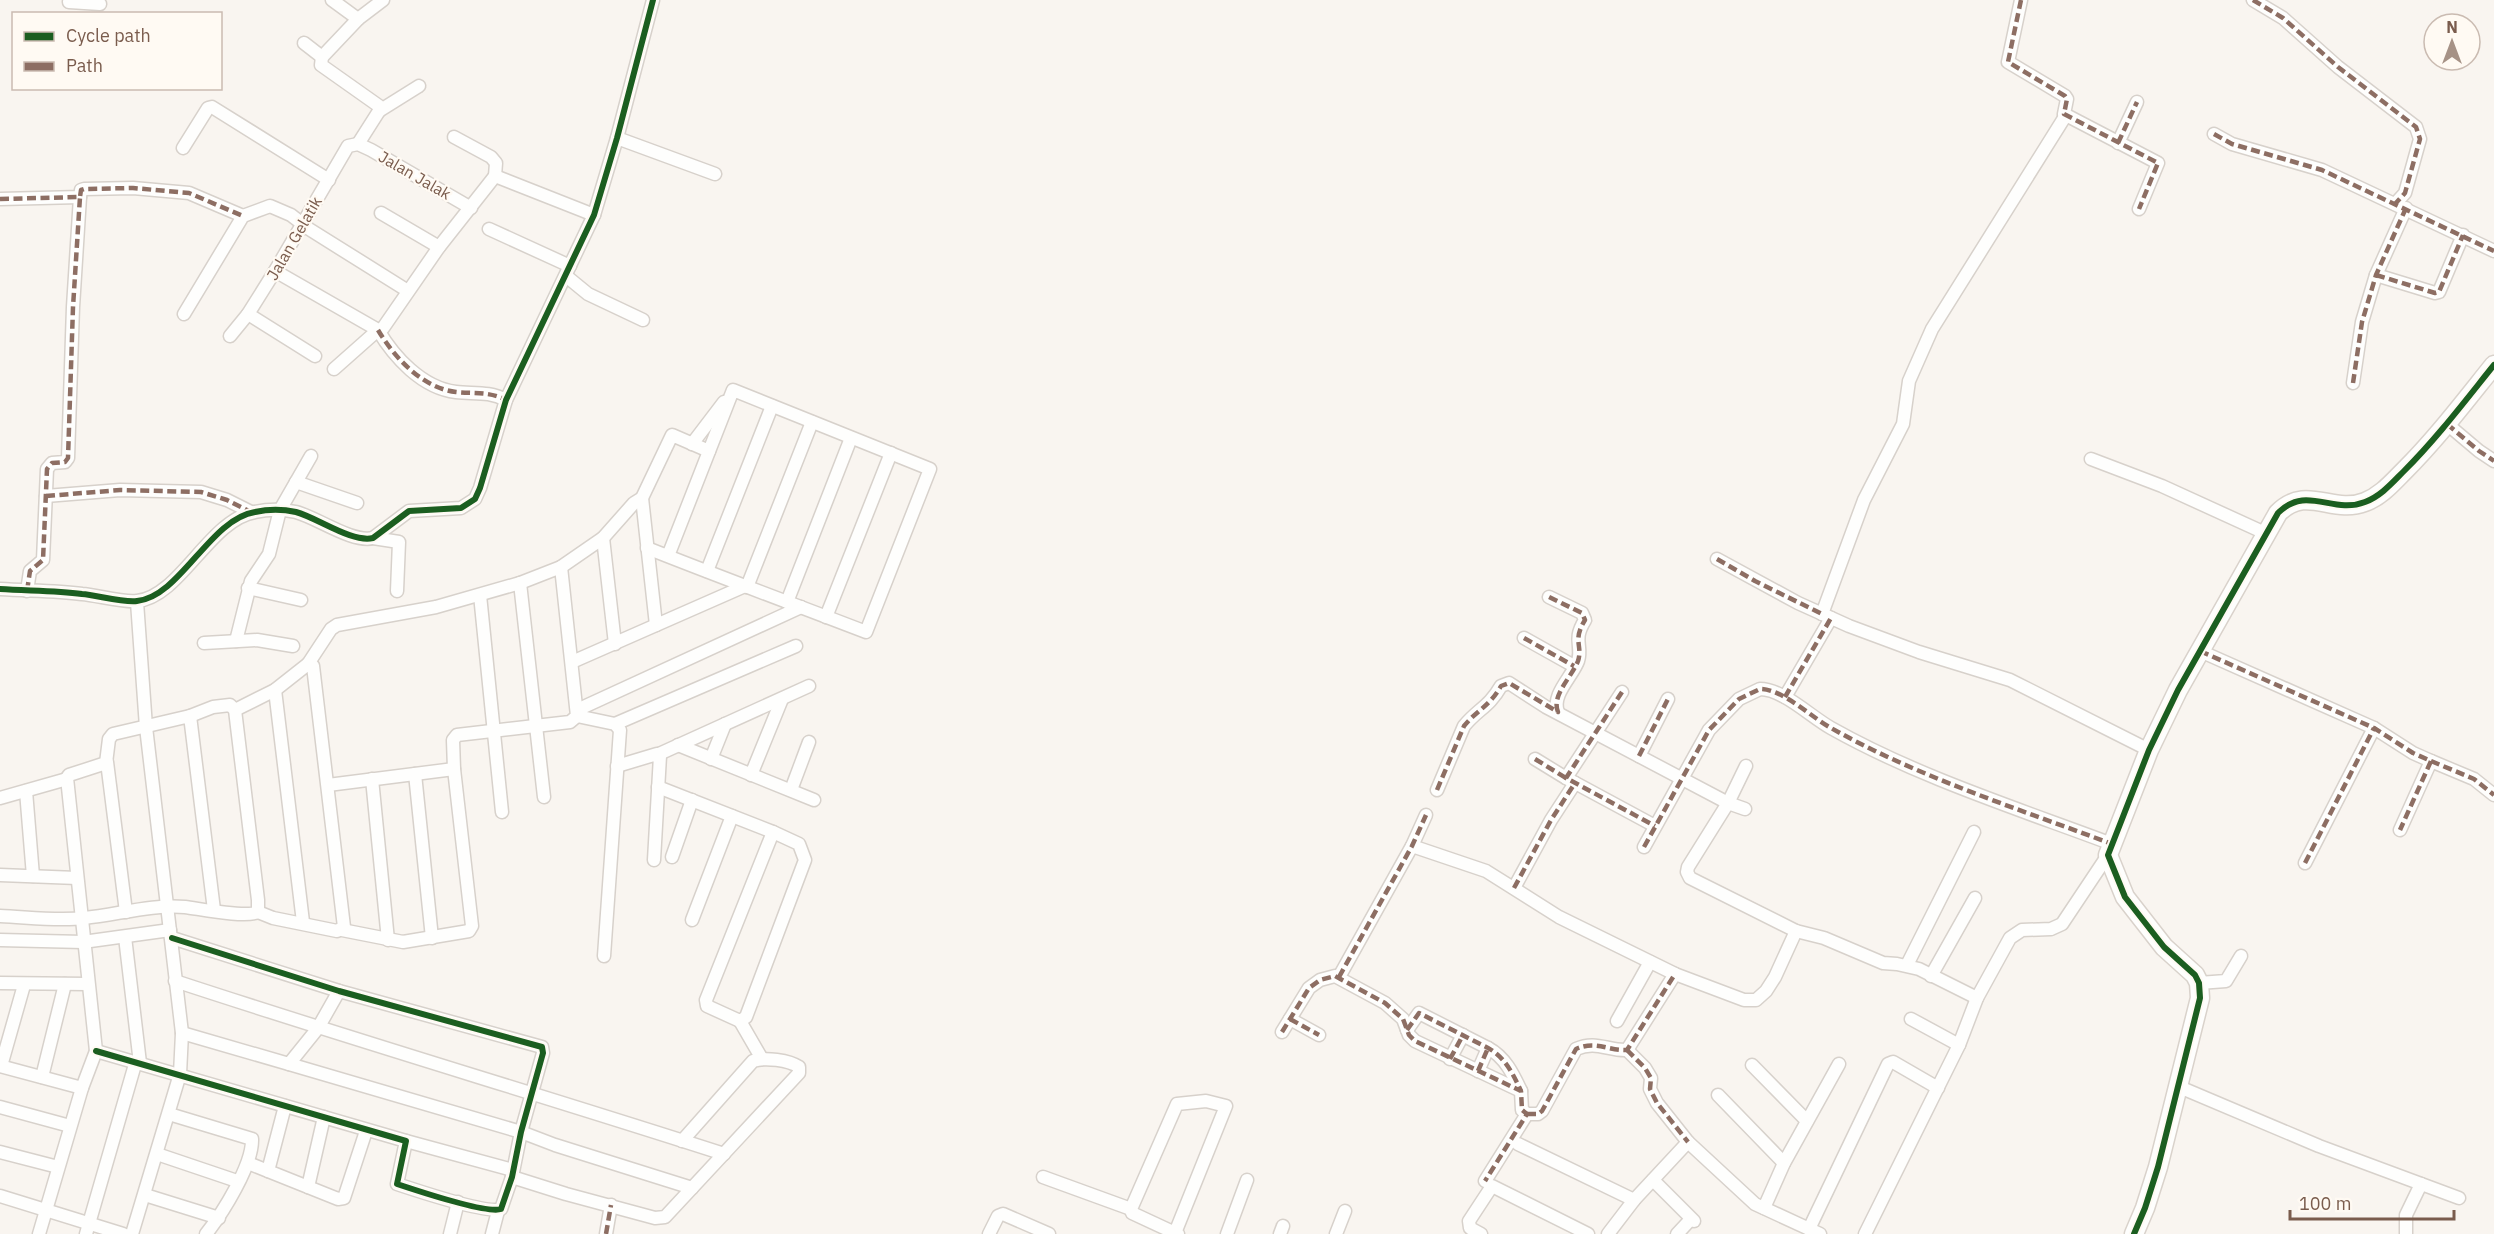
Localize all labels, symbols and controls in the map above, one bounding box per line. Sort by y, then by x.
legend [12,12,222,90]
north arrow [2422,12,2482,72]
text: N [2446,17,2458,37]
text: Cycle path [66,24,151,47]
text: Path [66,54,103,77]
street label: Jalan Jalak [375,146,455,204]
street label: Jalan Gelatik [262,192,326,283]
scale bar [2290,1183,2454,1221]
text: 100 m [2299,1192,2351,1215]

